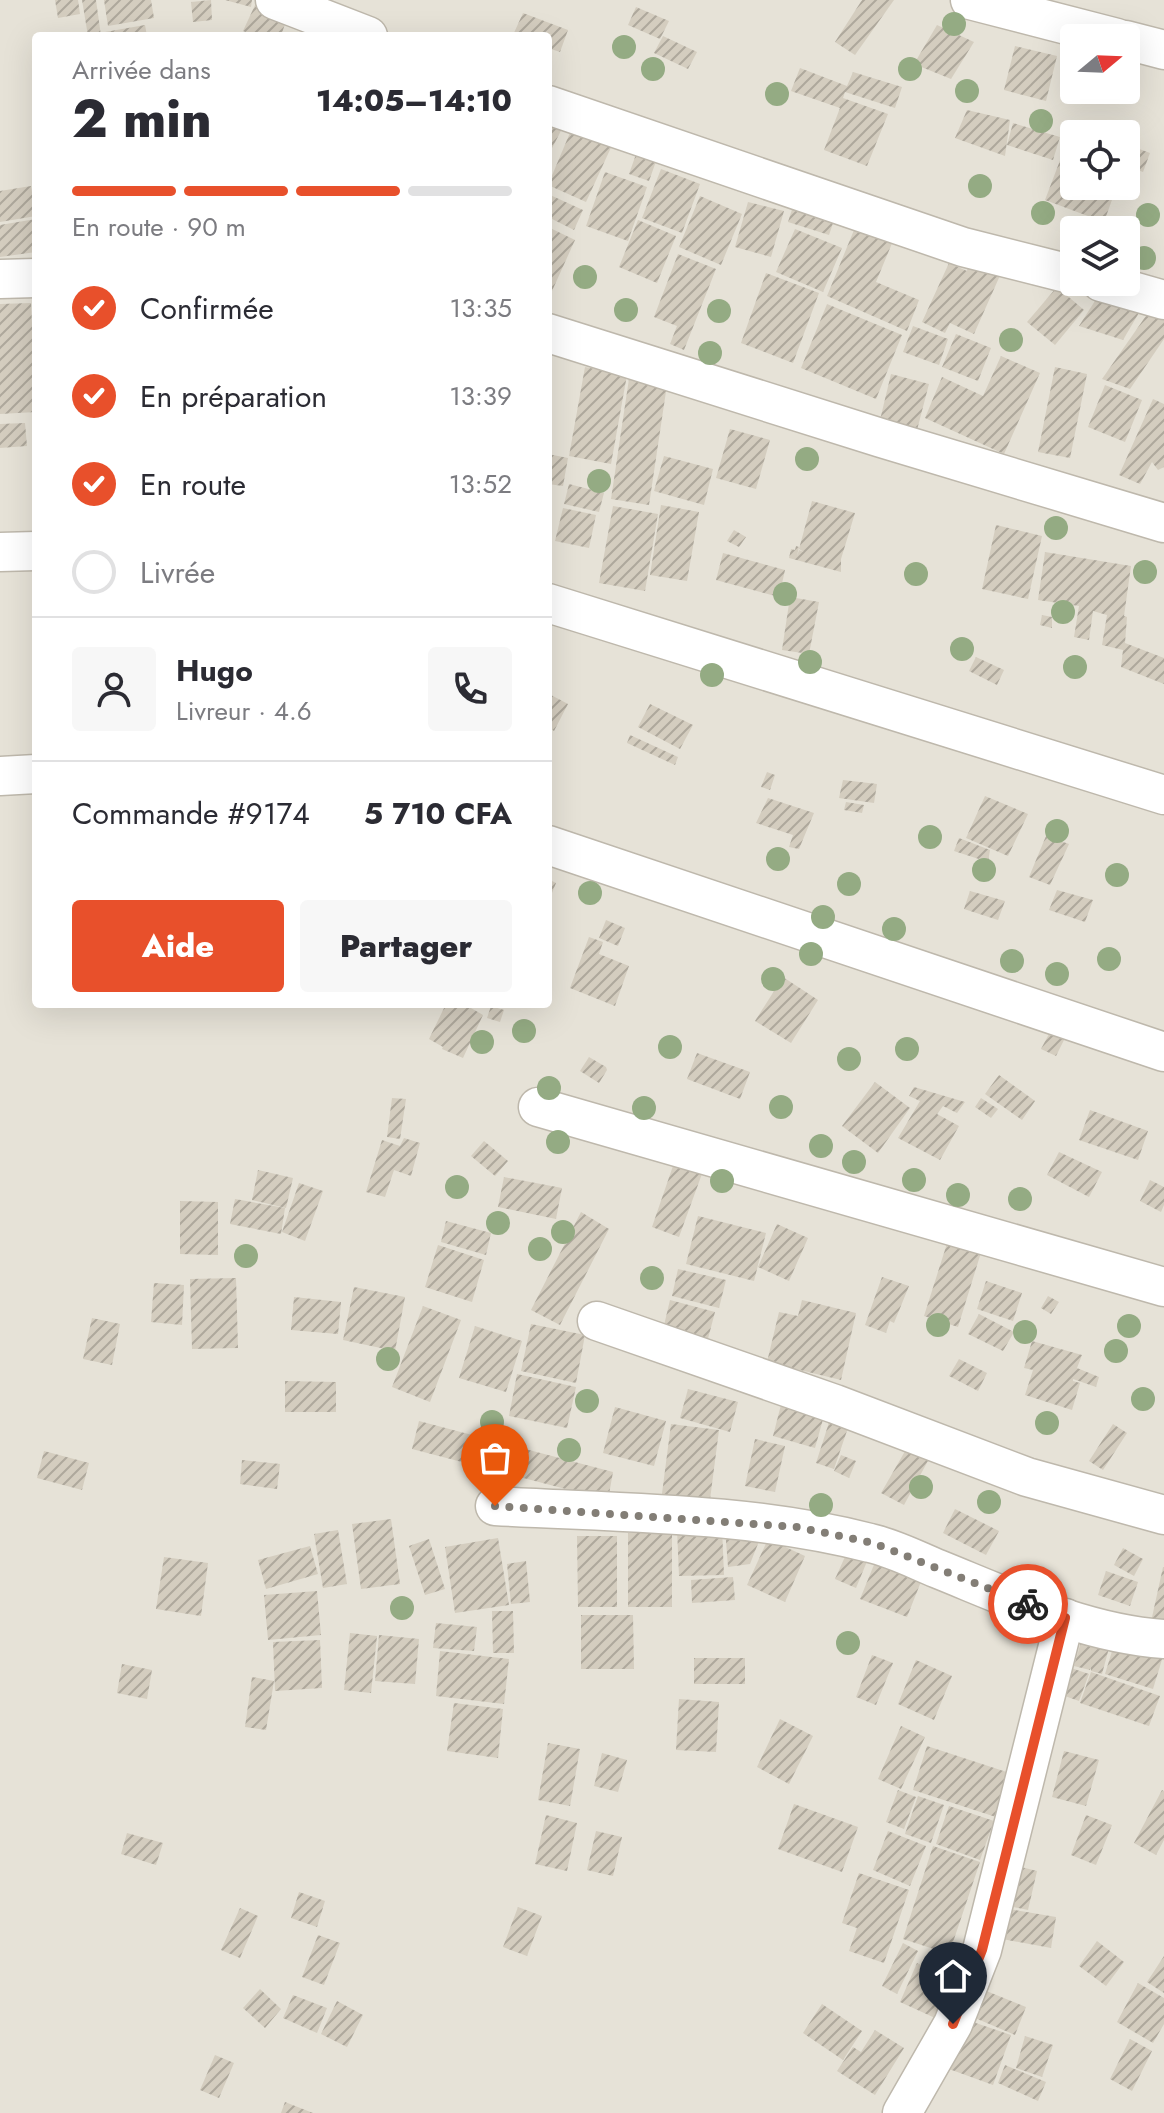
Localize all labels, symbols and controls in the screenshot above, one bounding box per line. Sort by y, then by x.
north arrow [1060,24,1140,104]
map controls [1060,24,1140,296]
text: Arrivée dans [72,51,211,89]
text: 14:05–14:10 [316,79,512,122]
text: 2 min [72,81,212,157]
button: locate [1060,120,1140,200]
text: En route · 90 m [72,208,246,246]
button: layers [1060,216,1140,296]
icon: check [72,286,116,330]
text: Confirmée [140,287,274,330]
text: 13:35 [449,289,512,327]
icon: check [72,374,116,418]
text: En préparation [140,375,327,418]
text: 13:39 [449,377,512,415]
icon: check [72,462,116,506]
text: En route [140,463,246,506]
text: 13:52 [449,465,512,503]
text: Livrée [140,551,215,594]
button: person [72,647,156,731]
button: phone [428,647,512,731]
text: Hugo [176,649,253,692]
text: Livreur · 4.6 [176,692,312,730]
text: Commande #9174 [72,792,310,835]
text: 5 710 CFA [364,792,512,835]
button: Aide [72,900,284,992]
button: Partager [300,900,512,992]
pin [461,1424,529,1506]
icon: bag [473,1436,517,1480]
courier [988,1564,1068,1644]
icon: bike [1006,1582,1050,1626]
pin [919,1942,987,2024]
icon: home [931,1954,975,1998]

